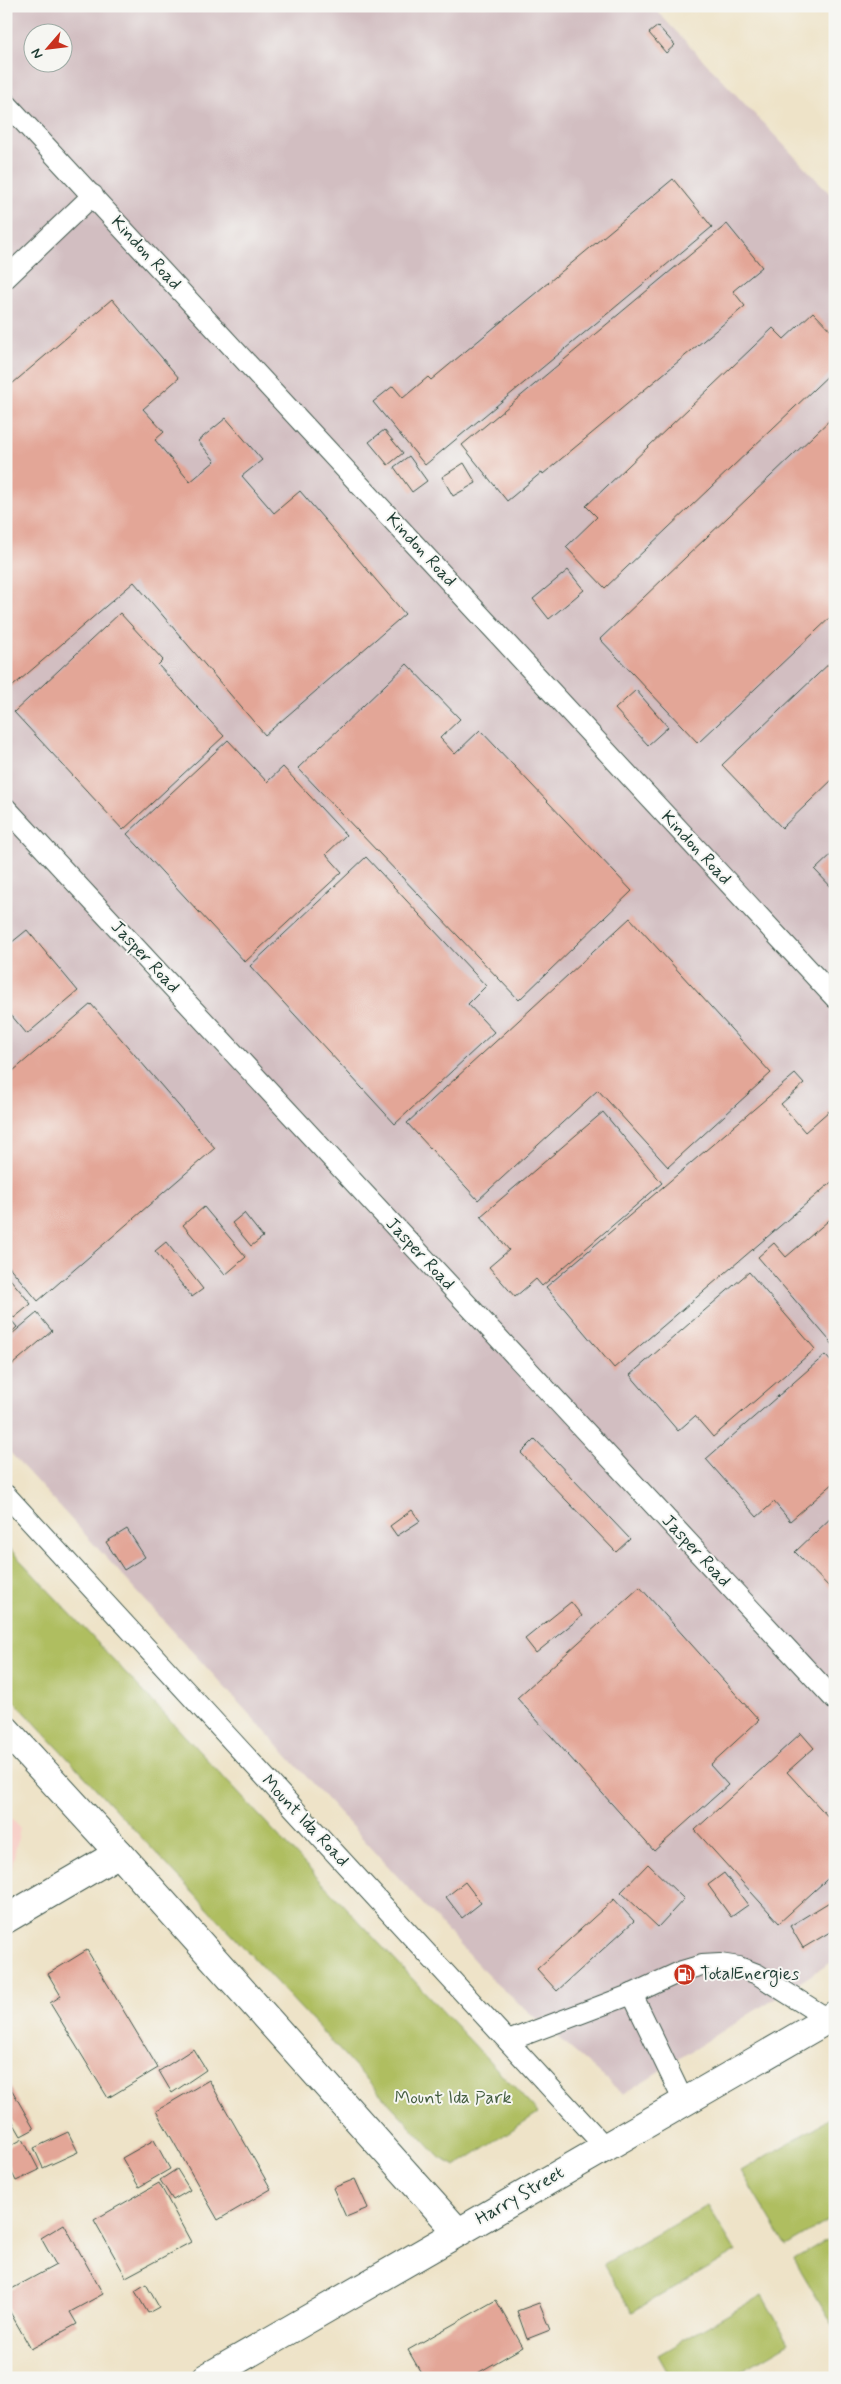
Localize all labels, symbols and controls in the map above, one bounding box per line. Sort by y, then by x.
north arrow [22,22,72,72]
text: N [27,45,48,62]
street label: Kindon Road [105,211,187,295]
street label: Kindon Road [380,508,462,592]
street label: Kindon Road [655,806,737,890]
street label: Jasper Road [105,915,185,999]
street label: Jasper Road [380,1212,460,1296]
street label: Jasper Road [656,1509,736,1593]
street label: Mount Ida Road [256,1770,354,1872]
fuel station icon: TotalEnergies [672,1962,696,1986]
place label: TotalEnergies [700,1962,799,1987]
park label: Mount Ida Park [394,2086,512,2110]
street label: Harry Street [471,2161,569,2231]

